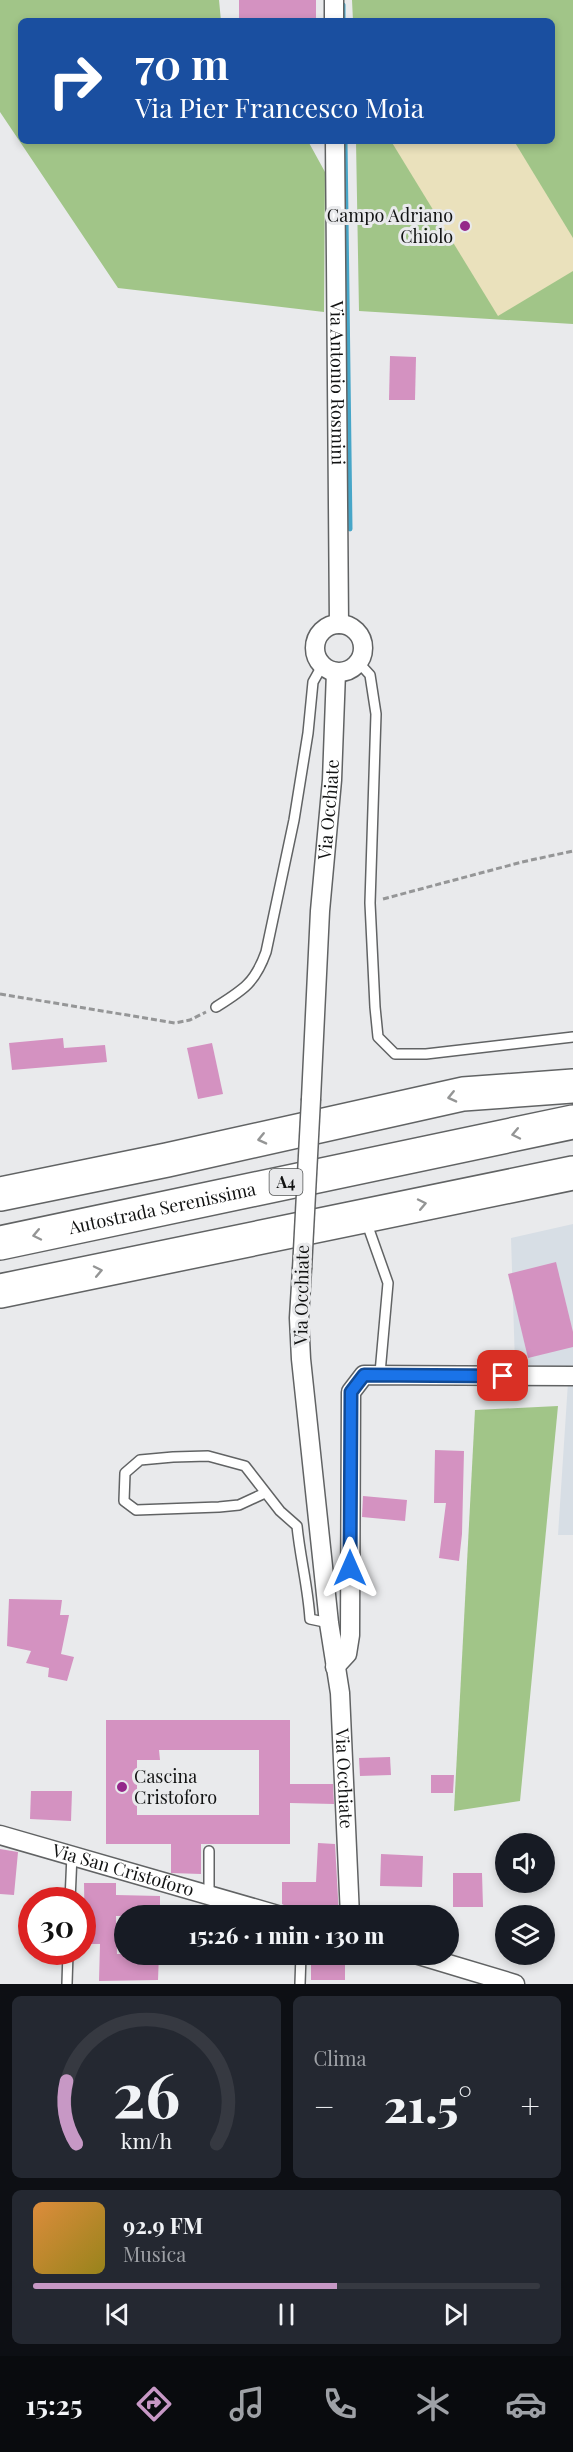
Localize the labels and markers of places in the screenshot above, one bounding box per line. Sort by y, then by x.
place label: Campo Adriano Chiolo [327,203,453,248]
marker: Campo Adriano Chiolo [458,219,472,233]
pin [477,1350,528,1401]
place label: Cascina Cristoforo [134,1764,217,1809]
marker: Cascina Cristoforo [115,1780,129,1794]

